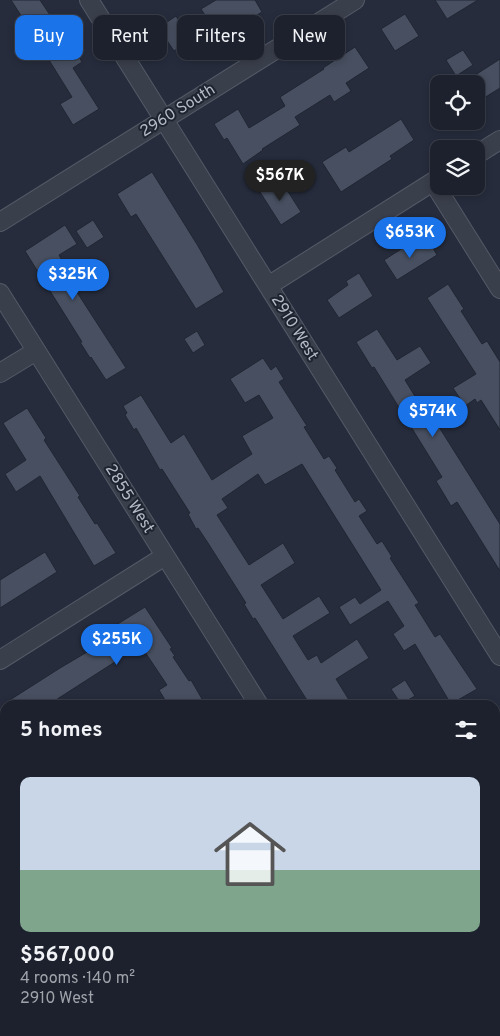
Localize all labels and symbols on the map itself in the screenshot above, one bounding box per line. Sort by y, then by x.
street label: 2960 South [137,80,219,142]
pin: $567K [245,160,315,202]
pin: $653K [375,216,445,259]
pin: $325K [38,258,108,301]
street label: 2910 West [266,291,322,365]
pin: $574K [398,396,468,438]
street label: 2855 West [100,461,158,537]
pin: $255K [82,624,152,666]

